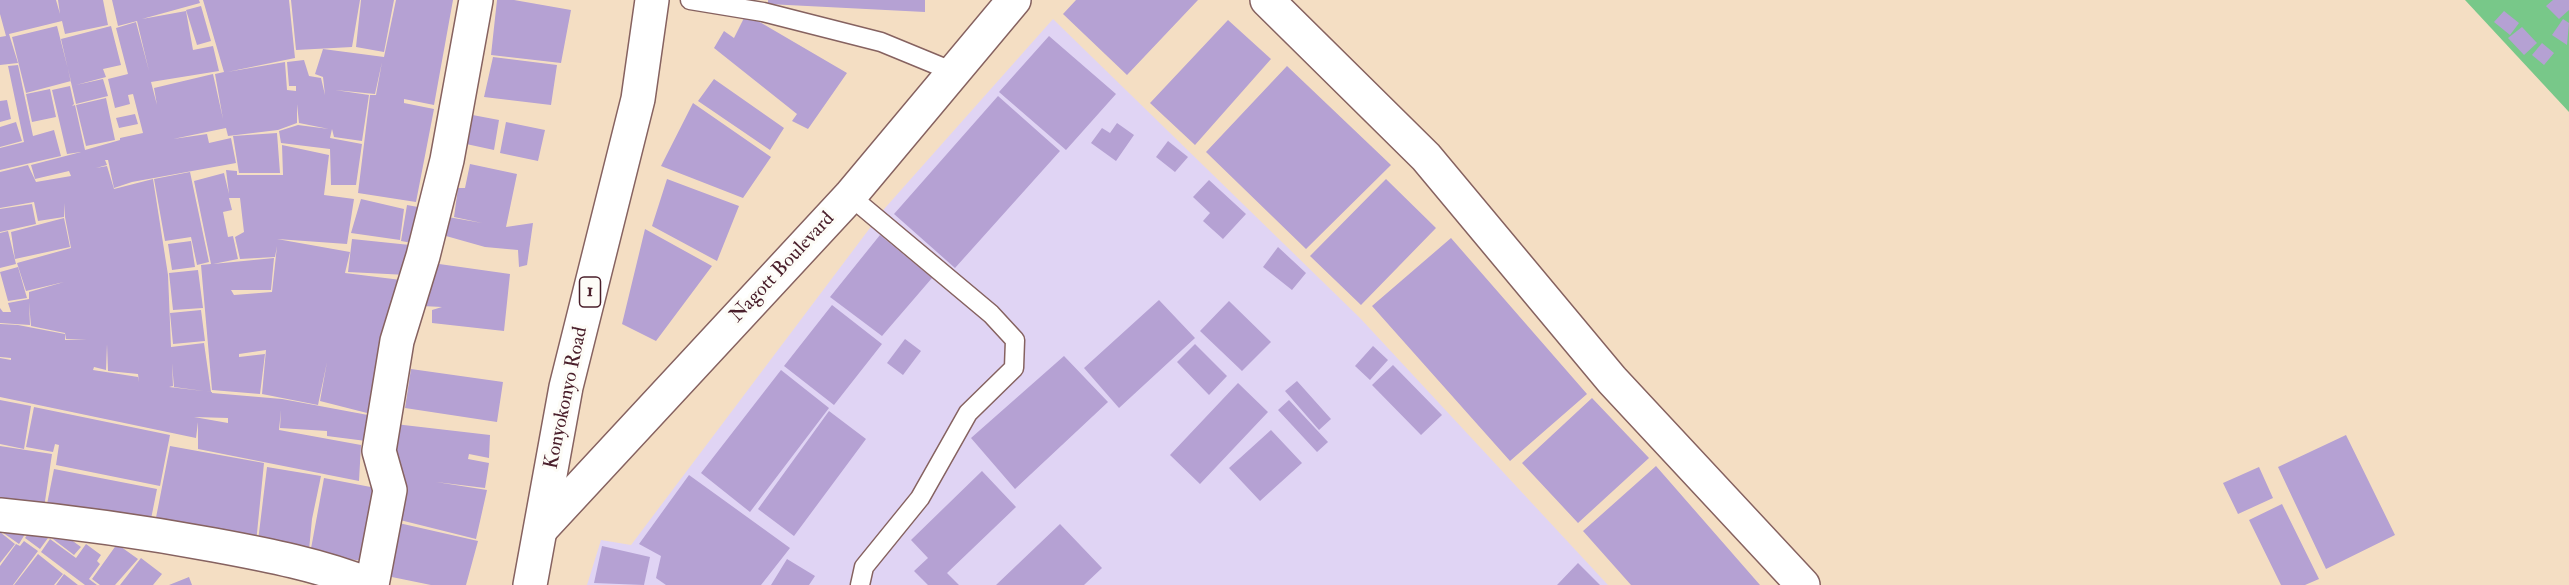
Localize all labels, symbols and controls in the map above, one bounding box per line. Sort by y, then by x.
street label: Nagott Boulevard [726,208,840,328]
road number: 1 [580,277,600,307]
street label: Konyokonyo Road [540,325,594,471]

